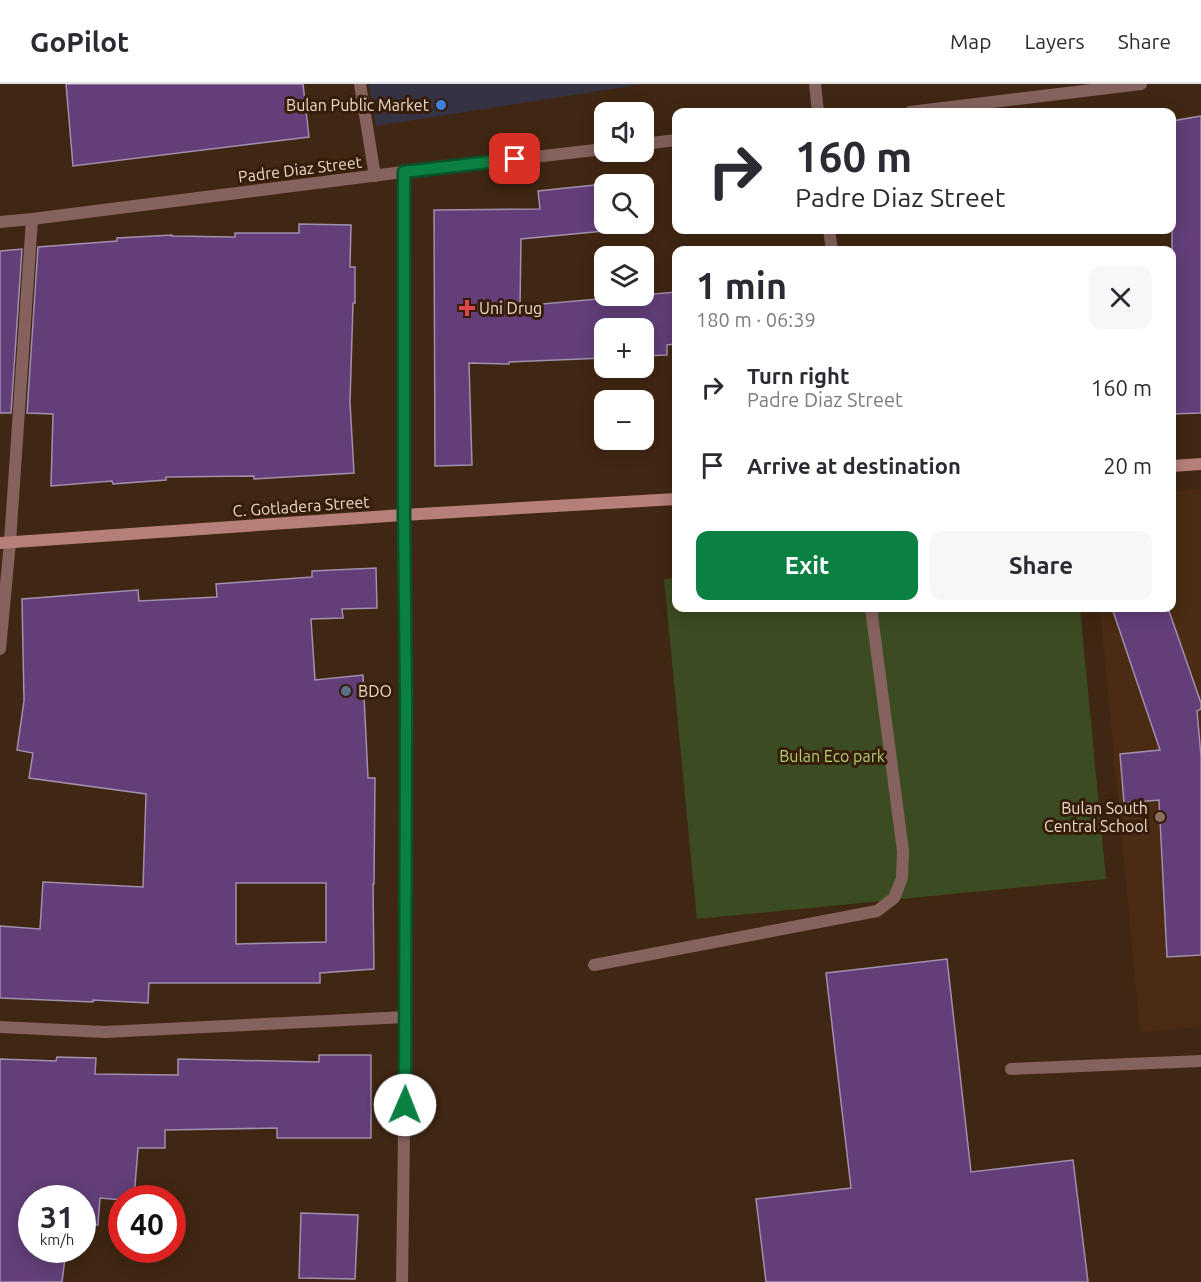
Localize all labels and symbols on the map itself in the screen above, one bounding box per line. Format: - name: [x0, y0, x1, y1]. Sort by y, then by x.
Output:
- place label: Bulan Public Market: [286, 96, 430, 114]
- marker: Bulan Public Market: [434, 98, 448, 112]
- pin: [489, 133, 540, 184]
- street label: Padre Diaz Street: [237, 152, 364, 186]
- place label: Uni Drug: [479, 299, 542, 317]
- marker: Uni Drug: [460, 301, 474, 315]
- street label: C. Gotladera Street: [232, 492, 371, 520]
- place label: BDO: [358, 682, 392, 700]
- marker: BDO: [339, 684, 353, 698]
- park label: Bulan Eco park: [779, 747, 885, 765]
- place label: Bulan South Central School: [1044, 799, 1148, 835]
- marker: Bulan South Central School: [1153, 810, 1167, 824]
- position arrow: [373, 1073, 437, 1137]
- speed limit sign: 40: [108, 1185, 186, 1263]

